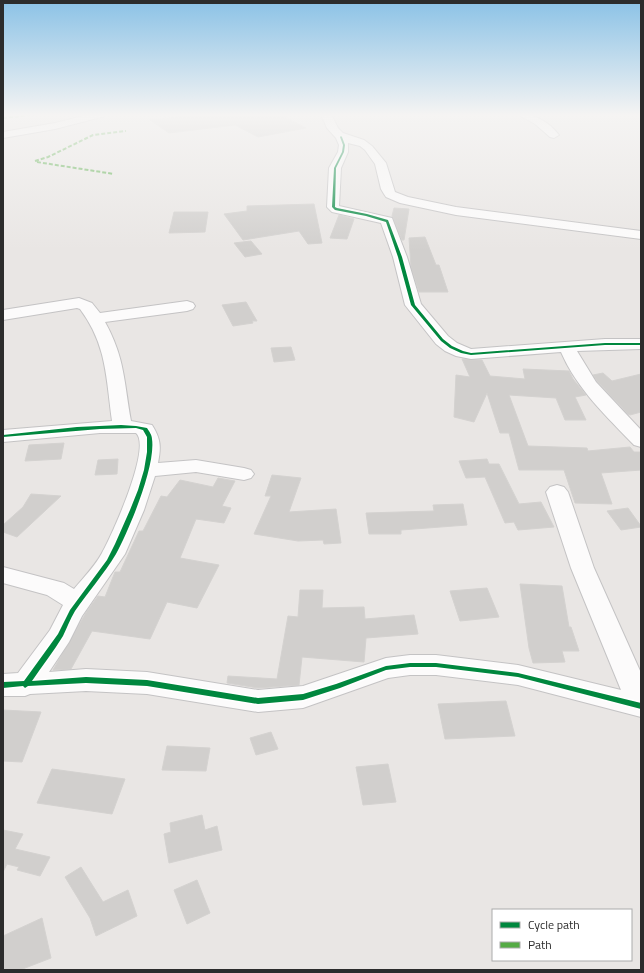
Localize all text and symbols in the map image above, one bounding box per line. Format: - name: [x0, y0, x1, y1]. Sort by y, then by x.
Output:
- legend: [492, 909, 632, 961]
- text: Cycle path: [528, 915, 580, 934]
- text: Path: [528, 935, 552, 954]

